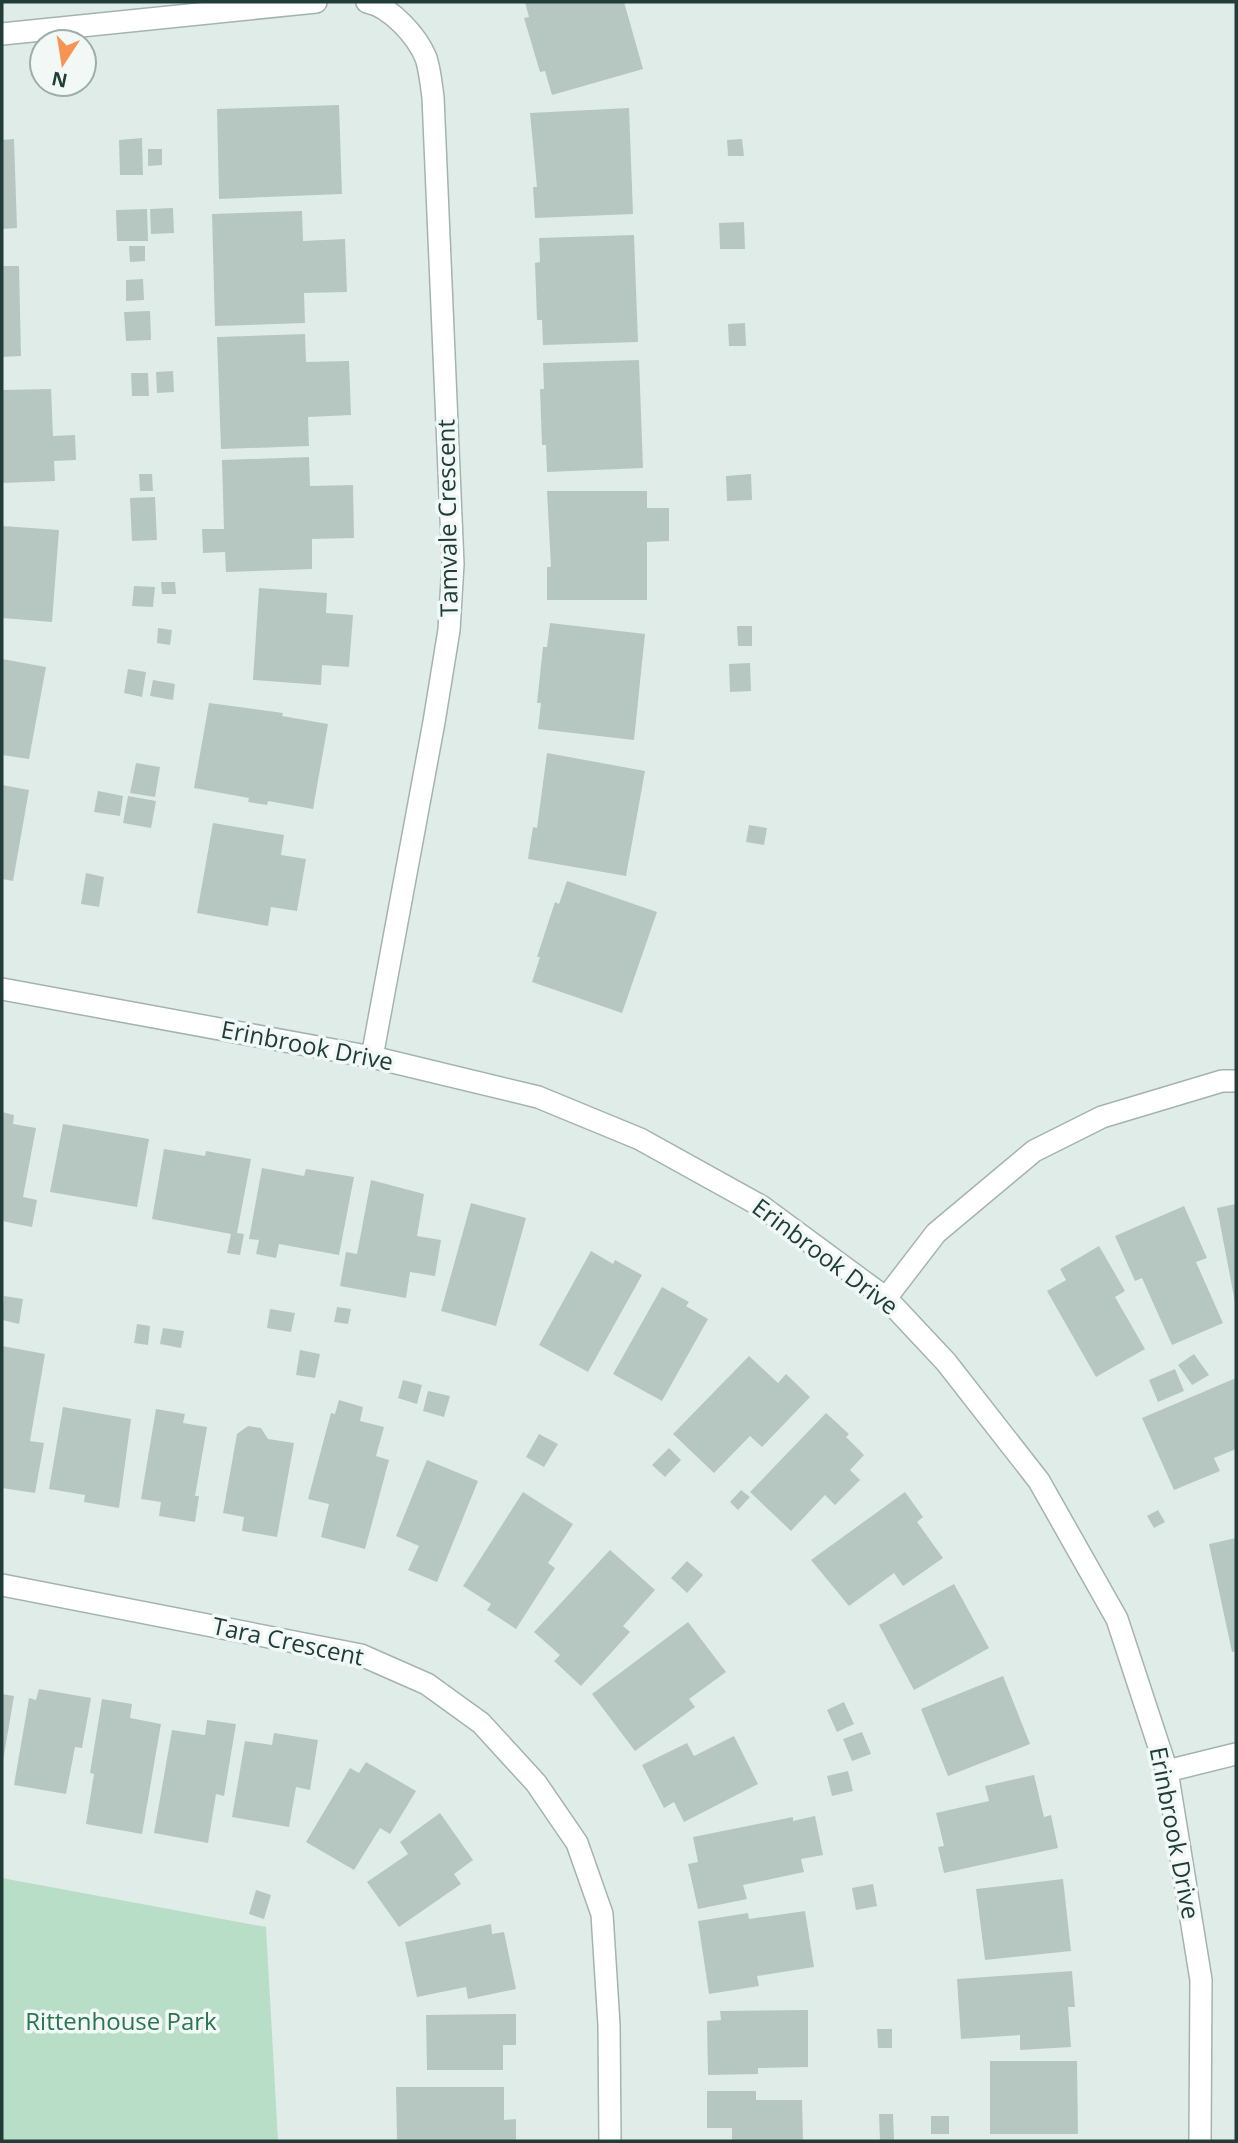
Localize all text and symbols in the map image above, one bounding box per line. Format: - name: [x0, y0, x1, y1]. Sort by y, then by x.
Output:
- north arrow: [28, 28, 98, 98]
- text: N: [49, 65, 70, 94]
- street label: Tamvale Crescent: [428, 419, 465, 617]
- street label: Erinbrook Drive: [218, 1012, 396, 1077]
- street label: Erinbrook Drive: [746, 1190, 906, 1322]
- street label: Tara Crescent: [210, 1608, 367, 1673]
- street label: Erinbrook Drive: [1143, 1744, 1208, 1922]
- park label: Rittenhouse Park: [25, 2004, 217, 2037]

